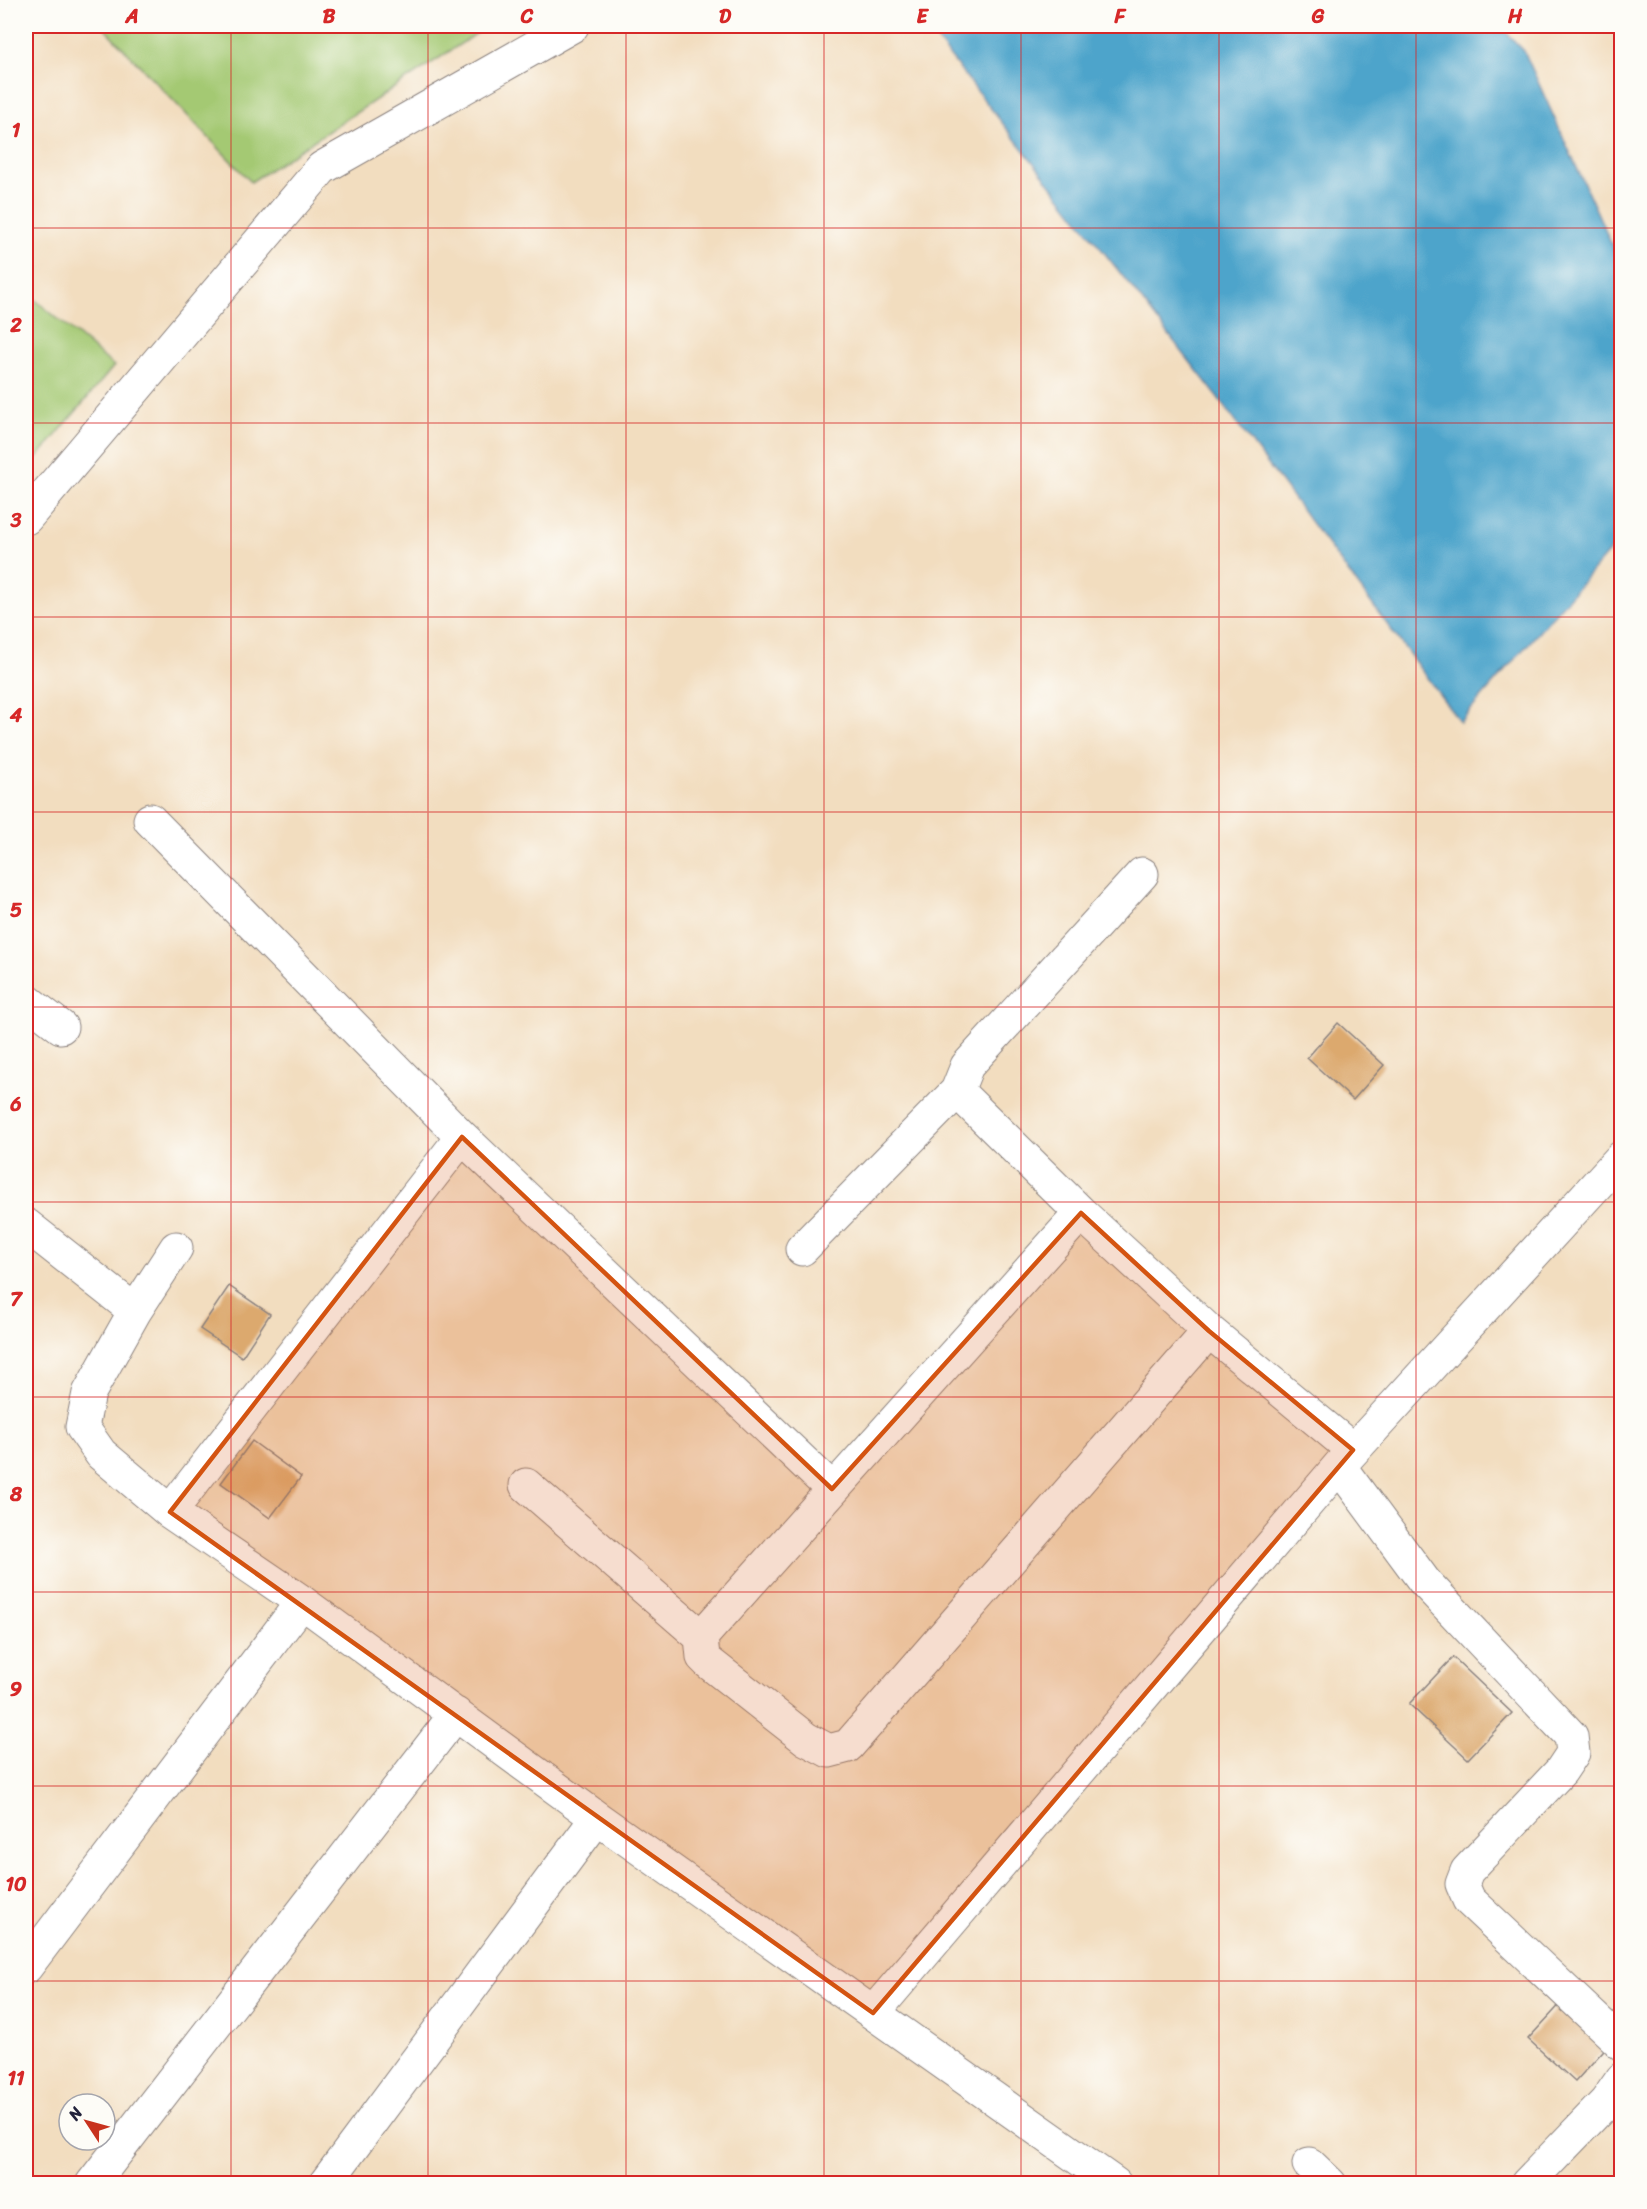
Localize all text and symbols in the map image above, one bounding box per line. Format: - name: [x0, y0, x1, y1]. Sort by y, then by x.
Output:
- text: A: [124, 0, 139, 34]
- text: B: [323, 0, 336, 34]
- text: C: [520, 0, 534, 34]
- text: D: [719, 0, 732, 34]
- text: E: [916, 0, 929, 34]
- text: F: [1114, 0, 1127, 34]
- text: G: [1311, 0, 1325, 34]
- text: H: [1507, 0, 1523, 34]
- text: 1: [12, 113, 21, 148]
- text: 2: [9, 308, 22, 343]
- text: 3: [10, 503, 22, 538]
- text: 4: [9, 698, 23, 733]
- text: 5: [10, 893, 22, 928]
- text: 6: [9, 1087, 22, 1122]
- text: 7: [10, 1282, 23, 1317]
- text: 8: [9, 1477, 23, 1512]
- text: 9: [10, 1672, 22, 1707]
- text: 10: [5, 1867, 27, 1902]
- text: 11: [7, 2061, 25, 2096]
- north arrow: [57, 2092, 117, 2152]
- text: N: [60, 2100, 91, 2127]

